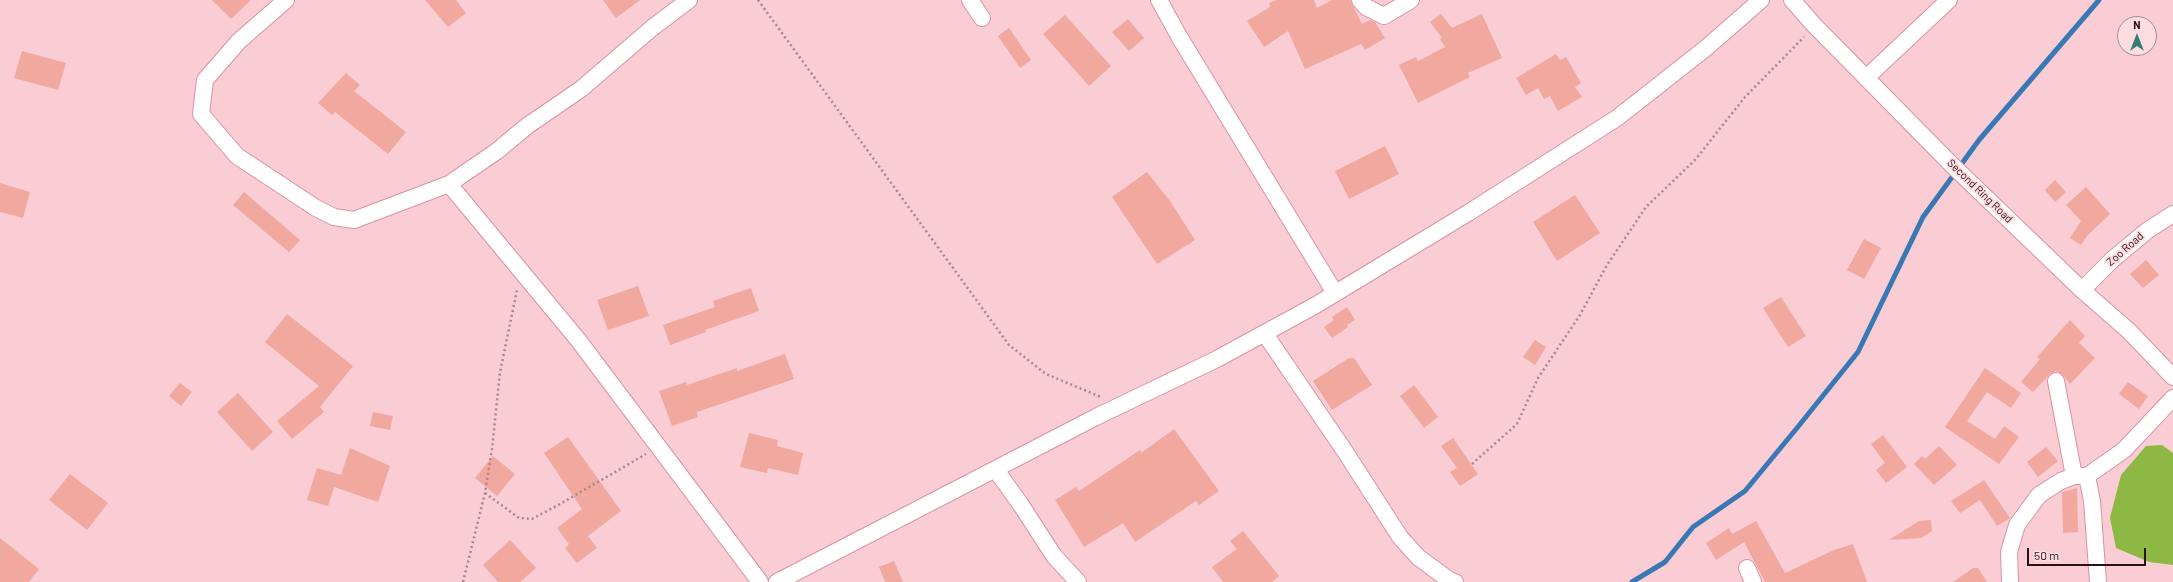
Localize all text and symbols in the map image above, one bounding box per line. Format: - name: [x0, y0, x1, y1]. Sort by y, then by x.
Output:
- north arrow: [2117, 16, 2157, 56]
- text: N: [2133, 18, 2141, 31]
- street label: Second Ring Road: [1945, 156, 2015, 226]
- street label: Zoo Road: [2104, 229, 2146, 269]
- scale bar: [2029, 540, 2148, 566]
- text: 50 m: [2034, 548, 2059, 562]

